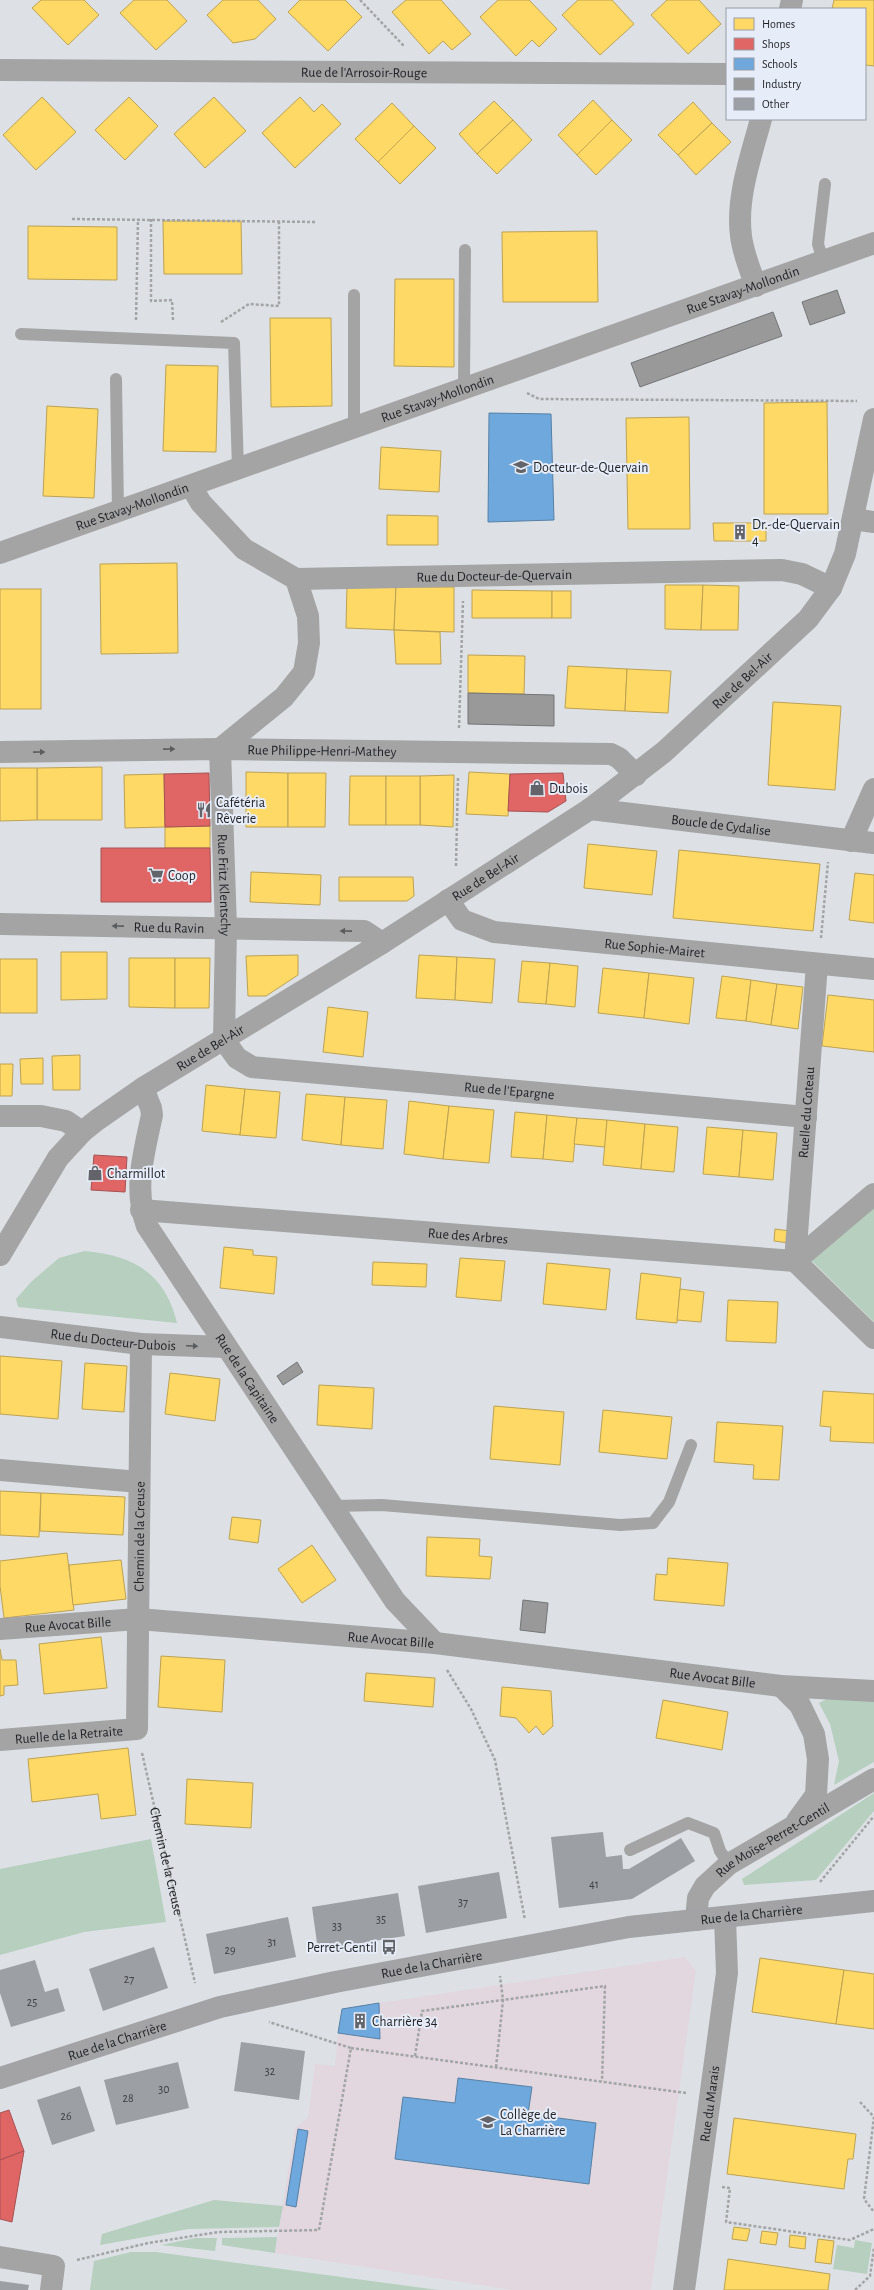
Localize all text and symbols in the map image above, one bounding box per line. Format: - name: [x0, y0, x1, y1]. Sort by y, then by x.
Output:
- legend: [726, 8, 866, 120]
- text: Homes: [762, 18, 795, 30]
- text: Shops: [762, 38, 790, 50]
- text: Schools: [762, 58, 797, 70]
- street label: Rue de l'Arrosoir-Rouge: [301, 66, 427, 80]
- text: Industry: [762, 78, 801, 91]
- text: Other: [762, 98, 789, 110]
- street label: Rue Stavay-Mollondin: [685, 264, 801, 317]
- street label: Rue Stavay-Mollondin: [379, 372, 496, 425]
- school or university icon: Docteur-de-Quervain: [512, 458, 530, 476]
- place label: Docteur-de-Quervain: [533, 461, 648, 475]
- street label: Rue Stavay-Mollondin: [74, 481, 191, 534]
- place label: Dr.-de-Quervain 4: [752, 518, 840, 548]
- building icon: Dr.-de-Quervain 4: [731, 523, 749, 541]
- street label: Rue du Docteur-de-Quervain: [416, 568, 572, 585]
- street label: Rue de Bel-Air: [710, 649, 776, 712]
- street label: Rue Philippe-Henri-Mathey: [247, 743, 397, 759]
- one-way arrow: [163, 746, 175, 753]
- one-way arrow: [33, 748, 45, 755]
- shop icon: Dubois: [528, 779, 546, 797]
- place label: Dubois: [549, 782, 588, 796]
- place label: Cafétéria Rêverie: [216, 796, 266, 826]
- restaurant icon: Cafétéria Rêverie: [195, 801, 213, 819]
- street label: Boucle de Cydalise: [670, 813, 772, 839]
- street label: Rue Fritz Klentschy: [215, 834, 232, 936]
- street label: Rue de Bel-Air: [450, 850, 522, 904]
- supermarket icon: Coop: [147, 866, 165, 884]
- place label: Coop: [168, 869, 196, 883]
- street label: Rue du Ravin: [134, 921, 204, 936]
- one-way arrow: [111, 923, 124, 929]
- one-way arrow: [339, 928, 352, 934]
- street label: Rue Sophie-Mairet: [604, 937, 706, 961]
- street label: Rue de Bel-Air: [174, 1022, 247, 1074]
- street label: Ruelle du Coteau: [797, 1066, 817, 1159]
- street label: Rue de l'Epargne: [463, 1080, 555, 1102]
- shop icon: Charmillot: [86, 1164, 104, 1182]
- place label: Charmillot: [107, 1167, 166, 1181]
- street label: Rue des Arbres: [427, 1226, 509, 1247]
- street label: Rue du Docteur-Dubois: [50, 1327, 176, 1353]
- street label: Rue de la Capitaine: [212, 1332, 281, 1426]
- one-way arrow: [186, 1342, 198, 1349]
- street label: Chemin de la Creuse: [132, 1481, 148, 1592]
- street label: Rue Avocat Bille: [24, 1615, 112, 1635]
- street label: Rue Avocat Bille: [347, 1630, 435, 1651]
- street label: Rue Avocat Bille: [669, 1666, 756, 1691]
- street label: Ruelle de la Retraite: [14, 1724, 123, 1747]
- street label: Rue Moïse-Perret-Gentil: [713, 1801, 832, 1881]
- street label: Chemin de la Creuse: [147, 1806, 185, 1917]
- house number: 41: [589, 1878, 599, 1890]
- house number: 37: [458, 1896, 468, 1908]
- street label: Rue de la Charrière: [700, 1903, 803, 1927]
- house number: 35: [376, 1913, 386, 1925]
- house number: 33: [332, 1920, 342, 1932]
- house number: 31: [267, 1936, 277, 1948]
- bus stop icon: Perret-Gentil: [380, 1938, 398, 1956]
- place label: Perret-Gentil: [307, 1941, 377, 1955]
- house number: 29: [224, 1944, 236, 1956]
- street label: Rue de la Charrière: [380, 1949, 483, 1981]
- house number: 27: [124, 1973, 134, 1985]
- house number: 25: [27, 1996, 37, 2008]
- building icon: Charrière 34: [351, 2012, 369, 2030]
- place label: Charrière 34: [372, 2015, 438, 2029]
- street label: Rue de la Charrière: [66, 2019, 168, 2064]
- house number: 32: [265, 2065, 276, 2077]
- street label: Rue du Marais: [698, 2065, 722, 2143]
- house number: 30: [158, 2083, 170, 2095]
- house number: 28: [122, 2092, 134, 2104]
- place label: Collège de La Charrière: [500, 2108, 565, 2138]
- house number: 26: [60, 2110, 72, 2122]
- school or university icon: Collège de La Charrière: [479, 2113, 497, 2131]

